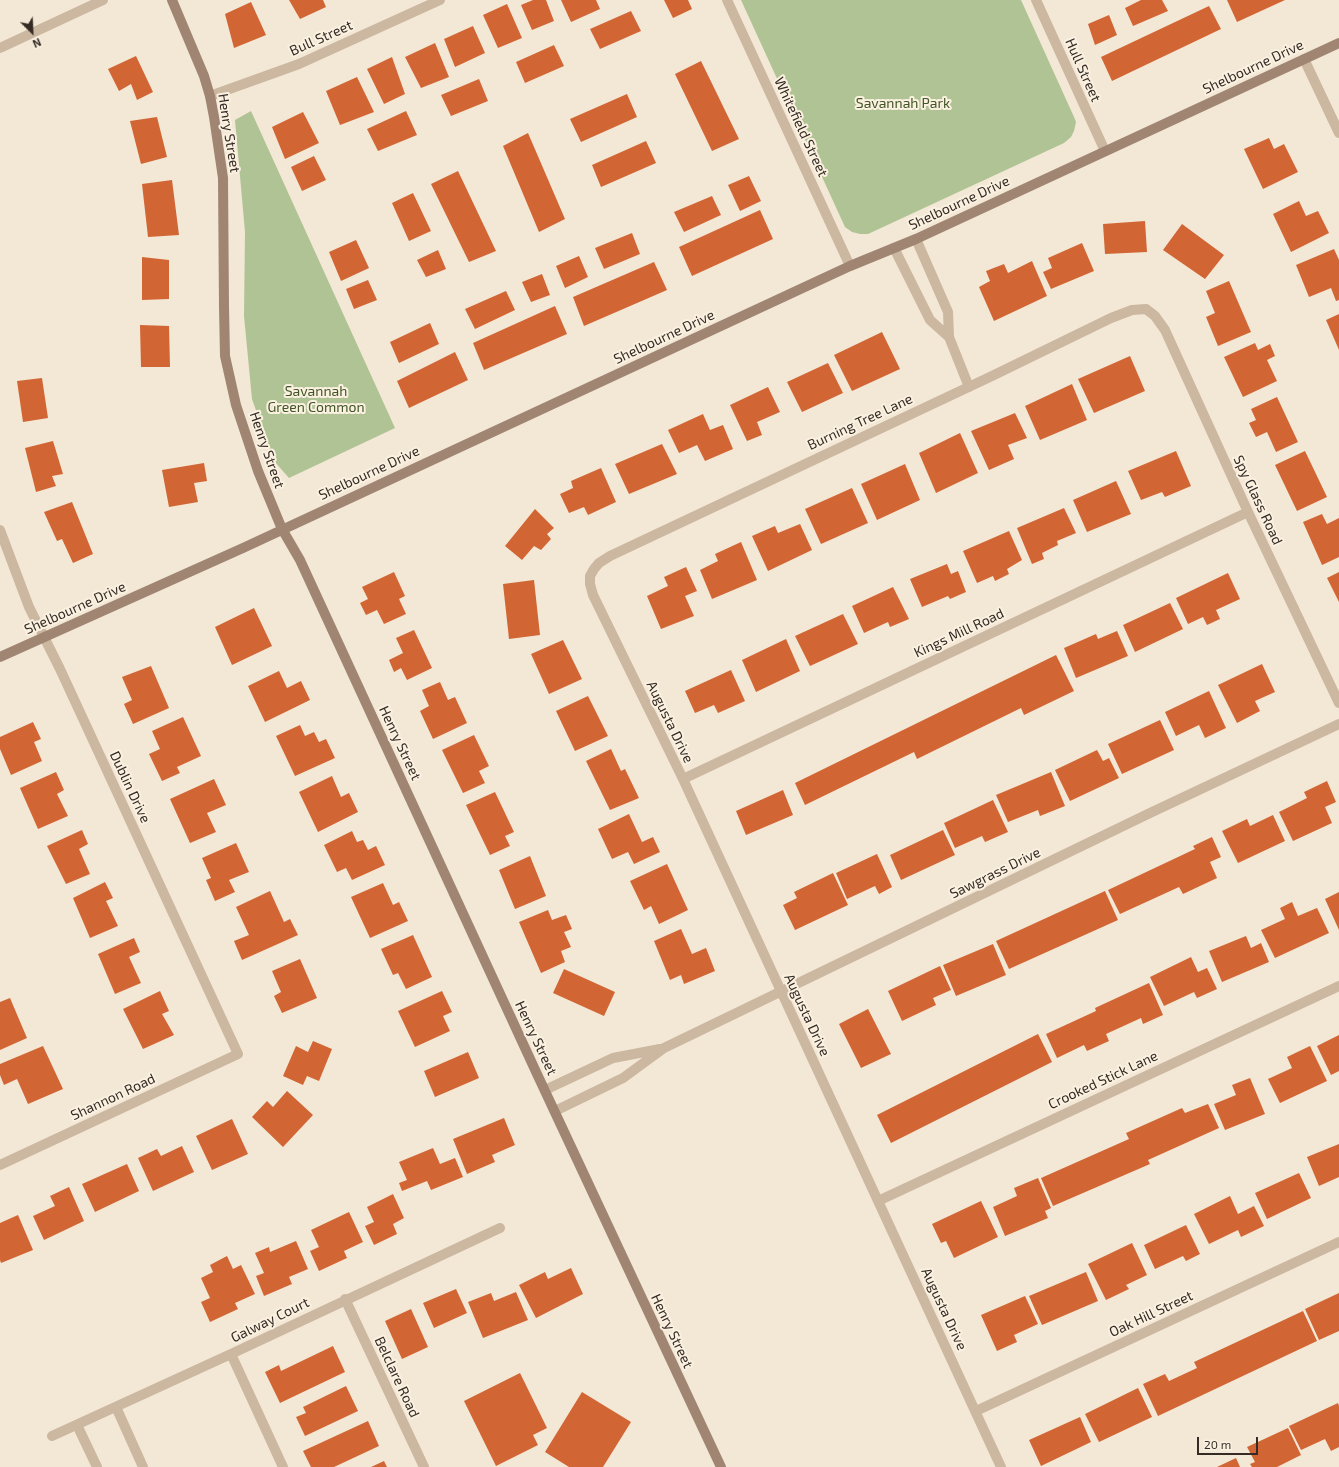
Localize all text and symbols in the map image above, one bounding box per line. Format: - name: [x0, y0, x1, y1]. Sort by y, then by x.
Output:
- north arrow: [12, 12, 52, 52]
- street label: Bull Street: [287, 17, 355, 59]
- text: N: [31, 36, 43, 51]
- street label: Hull Street: [1062, 36, 1104, 104]
- street label: Shelbourne Drive: [1200, 36, 1306, 98]
- street label: Whitefield Street: [771, 75, 831, 179]
- street label: Henry Street: [214, 92, 244, 174]
- park label: Savannah Park: [856, 95, 950, 111]
- street label: Shelbourne Drive: [906, 172, 1012, 234]
- street label: Shelbourne Drive: [611, 306, 717, 368]
- park label: Savannah Green Common: [267, 383, 365, 416]
- street label: Burning Tree Lane: [805, 390, 915, 454]
- street label: Henry Street: [246, 409, 288, 491]
- street label: Shelbourne Drive: [316, 442, 422, 504]
- street label: Spy Glass Road: [1230, 453, 1286, 547]
- street label: Shelbourne Drive: [22, 578, 128, 638]
- street label: Kings Mill Road: [911, 605, 1007, 661]
- street label: Augusta Drive: [643, 678, 697, 766]
- street label: Henry Street: [375, 703, 425, 783]
- street label: Dublin Drive: [106, 748, 154, 826]
- street label: Sawgrass Drive: [947, 844, 1043, 902]
- street label: Augusta Drive: [781, 971, 833, 1059]
- street label: Henry Street: [511, 998, 561, 1078]
- street label: Crooked Stick Lane: [1045, 1047, 1161, 1113]
- street label: Shannon Road: [68, 1070, 158, 1124]
- street label: Augusta Drive: [918, 1265, 970, 1353]
- street label: Oak Hill Street: [1106, 1287, 1196, 1341]
- street label: Henry Street: [647, 1291, 697, 1371]
- street label: Galway Court: [228, 1294, 312, 1346]
- street label: Belclare Road: [371, 1334, 423, 1420]
- scale bar: [1199, 1429, 1260, 1455]
- text: 20 m: [1204, 1437, 1231, 1451]

